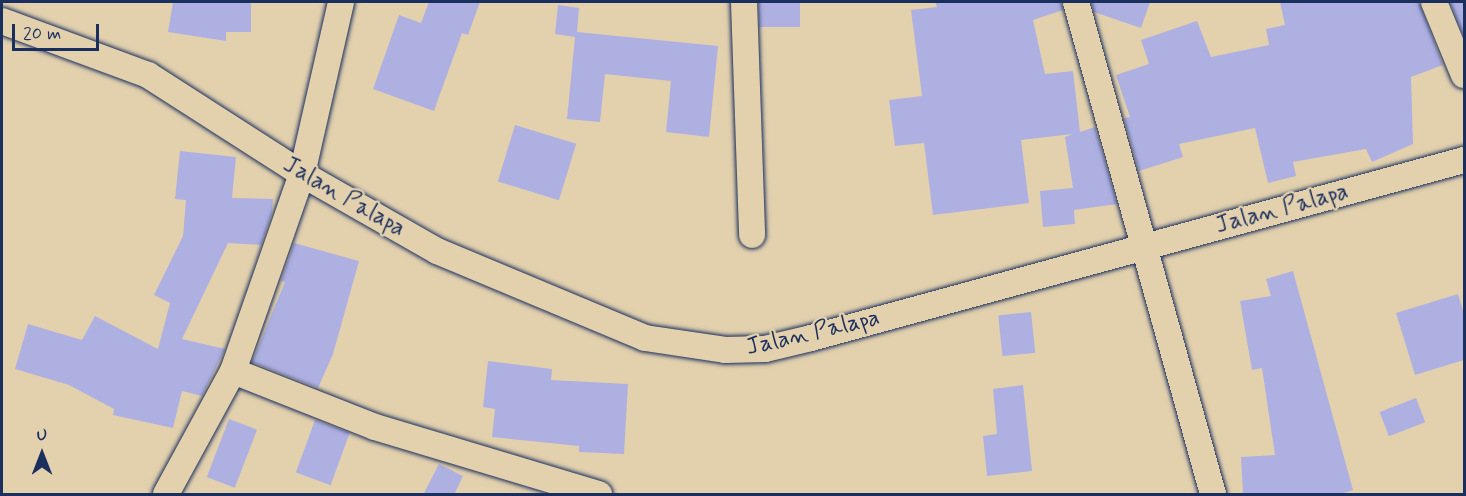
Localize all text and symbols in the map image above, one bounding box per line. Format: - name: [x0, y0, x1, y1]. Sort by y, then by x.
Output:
- scale bar: [15, 12, 102, 50]
- text: 20 m: [23, 22, 61, 46]
- street label: Jalan Palapa: [278, 151, 410, 243]
- street label: Jalan Palapa: [1213, 178, 1351, 240]
- street label: Jalan Palapa: [744, 304, 882, 362]
- north arrow: [12, 424, 72, 484]
- text: U: [37, 425, 47, 446]

